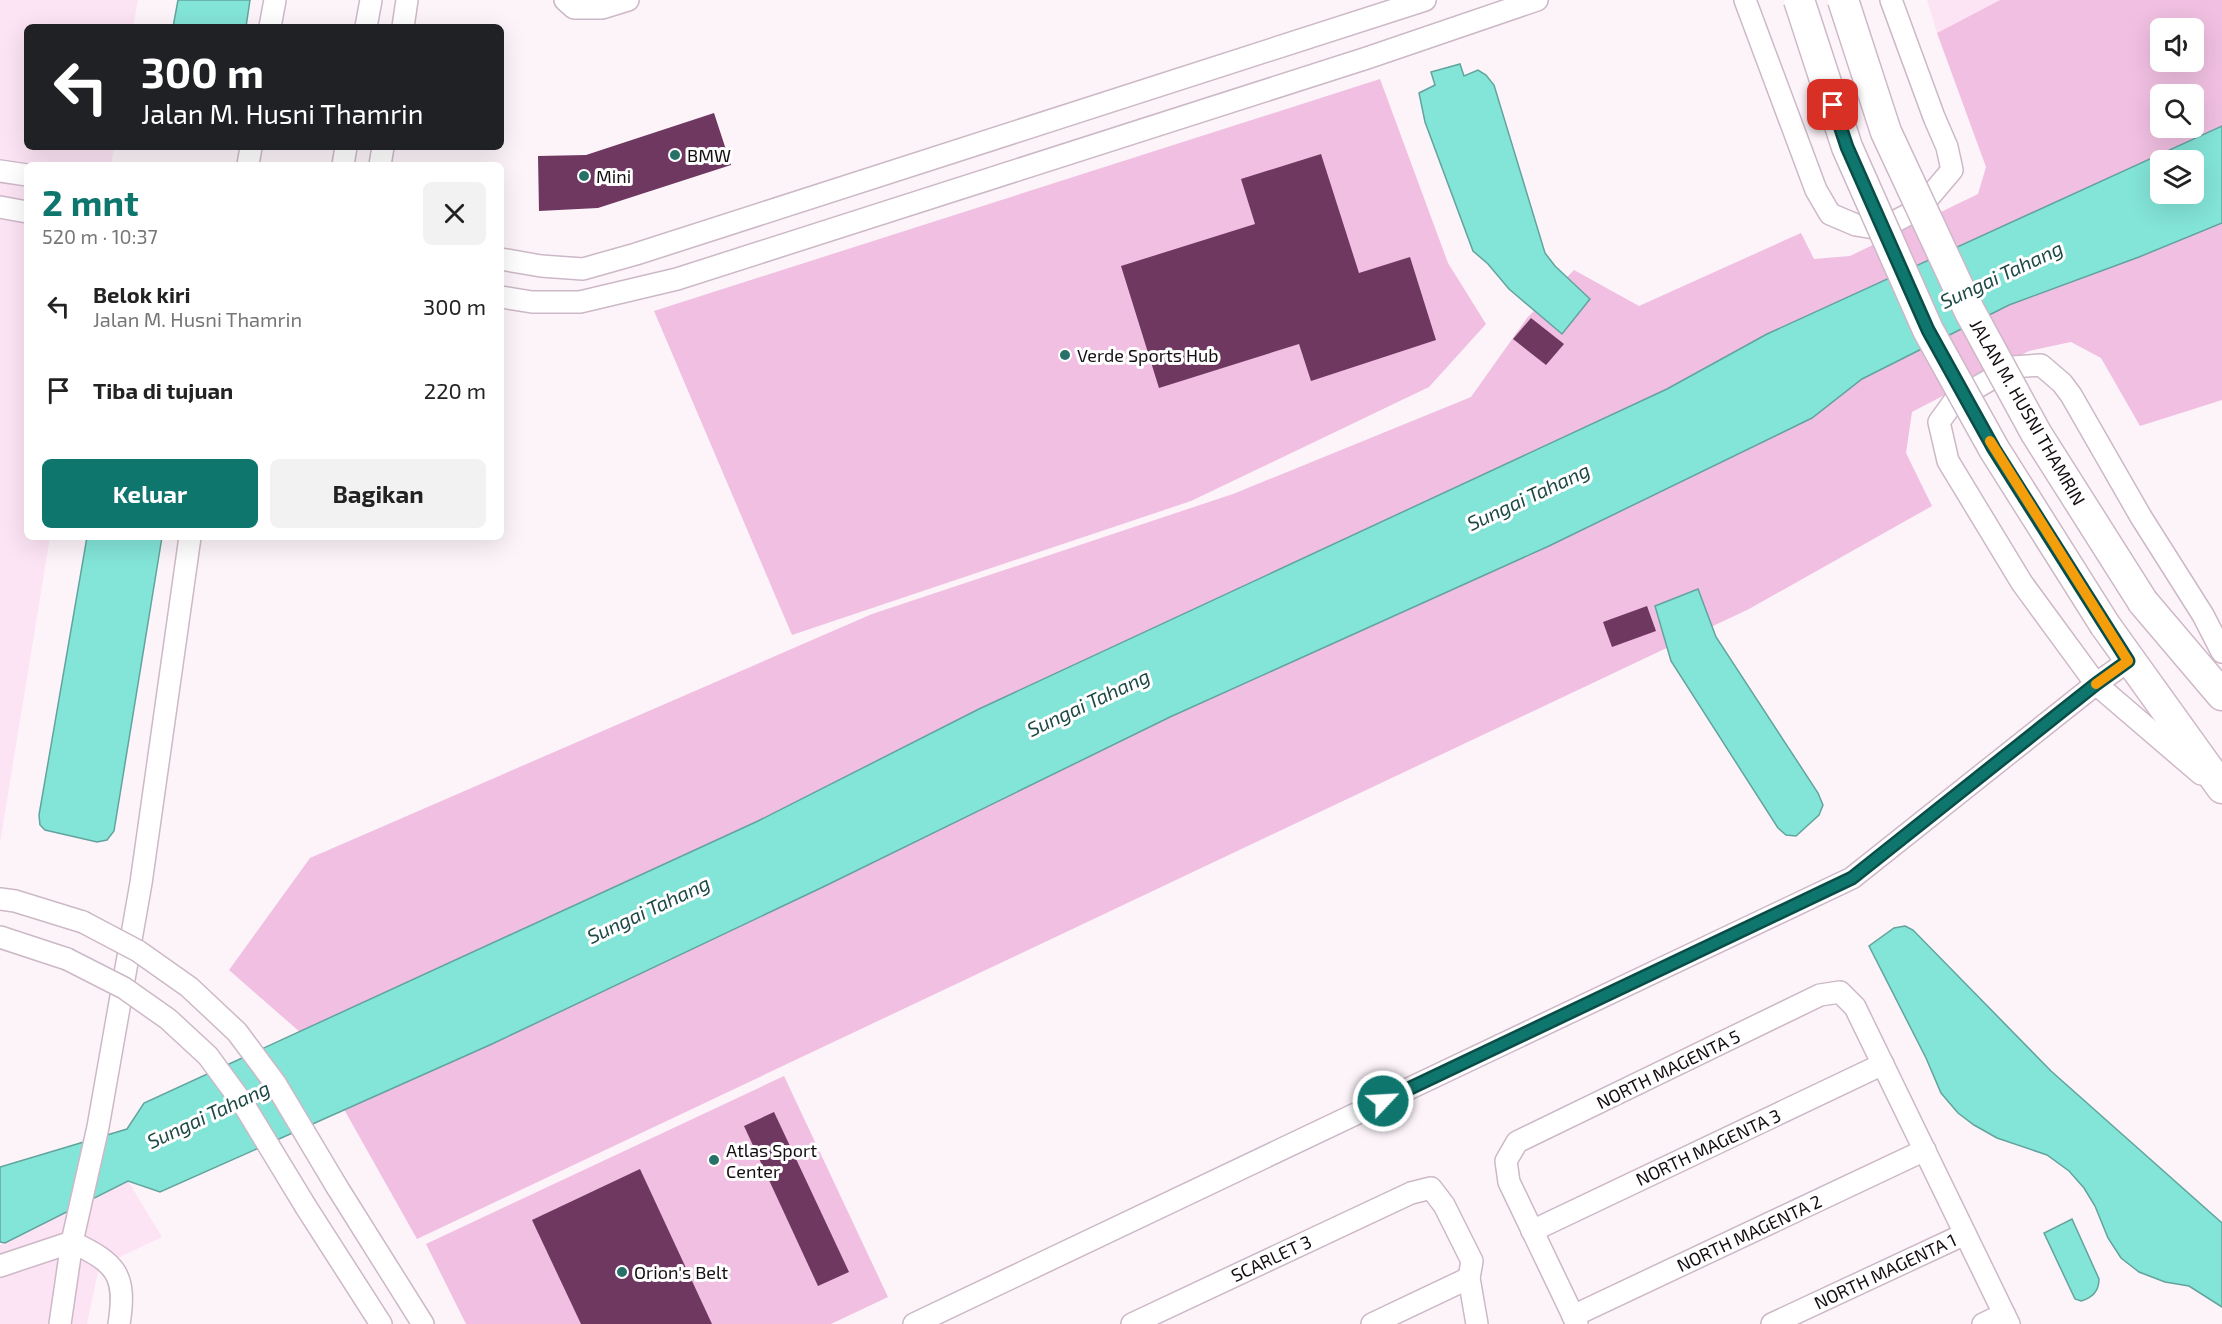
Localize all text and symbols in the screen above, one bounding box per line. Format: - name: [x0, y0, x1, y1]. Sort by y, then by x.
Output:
- map controls: [2150, 18, 2204, 204]
- button: sound: [2150, 18, 2204, 72]
- text: 300 m: [141, 46, 264, 96]
- icon: left: [42, 48, 120, 126]
- pin: [1807, 79, 1858, 130]
- button: search: [2150, 84, 2204, 138]
- icon: arrive: [1816, 88, 1849, 121]
- text: Jalan M. Husni Thamrin: [141, 97, 423, 129]
- place label: BMW: [687, 144, 731, 166]
- marker: BMW: [668, 148, 682, 162]
- button: layers: [2150, 150, 2204, 204]
- place label: Mini: [596, 165, 631, 187]
- marker: Mini: [577, 169, 591, 183]
- text: 2 mnt: [42, 180, 139, 223]
- button: close: [423, 182, 486, 245]
- text: 520 m · 10:37: [42, 224, 158, 248]
- water label: Sungai Tahang: [1936, 235, 2066, 313]
- text: Belok kiri: [93, 281, 190, 307]
- icon: left: [42, 290, 75, 323]
- text: 300 m: [423, 293, 486, 319]
- text: Jalan M. Husni Thamrin: [93, 307, 302, 331]
- street label: JALAN M. HUSNI THAMRIN: [1966, 315, 2090, 509]
- place label: Verde Sports Hub: [1077, 344, 1219, 366]
- marker: Verde Sports Hub: [1058, 348, 1072, 362]
- icon: arrive: [42, 374, 75, 407]
- text: Tiba di tujuan: [93, 377, 233, 403]
- text: 220 m: [424, 377, 486, 403]
- water label: Sungai Tahang: [1463, 457, 1593, 535]
- button: Keluar: [42, 459, 258, 528]
- button: Bagikan: [270, 459, 486, 528]
- water label: Sungai Tahang: [1023, 663, 1153, 741]
- water label: Sungai Tahang: [583, 870, 713, 948]
- street label: NORTH MAGENTA 5: [1593, 1025, 1743, 1113]
- position arrow: [1351, 1069, 1415, 1133]
- water label: Sungai Tahang: [143, 1075, 273, 1153]
- street label: NORTH MAGENTA 3: [1632, 1104, 1784, 1190]
- place label: Atlas Sport Center: [726, 1139, 817, 1182]
- marker: Atlas Sport Center: [707, 1153, 721, 1167]
- street label: NORTH MAGENTA 2: [1673, 1190, 1825, 1276]
- street label: NORTH MAGENTA 1: [1810, 1228, 1960, 1314]
- street label: SCARLET 3: [1227, 1230, 1315, 1286]
- place label: Orion's Belt: [634, 1261, 728, 1283]
- marker: Orion's Belt: [615, 1265, 629, 1279]

